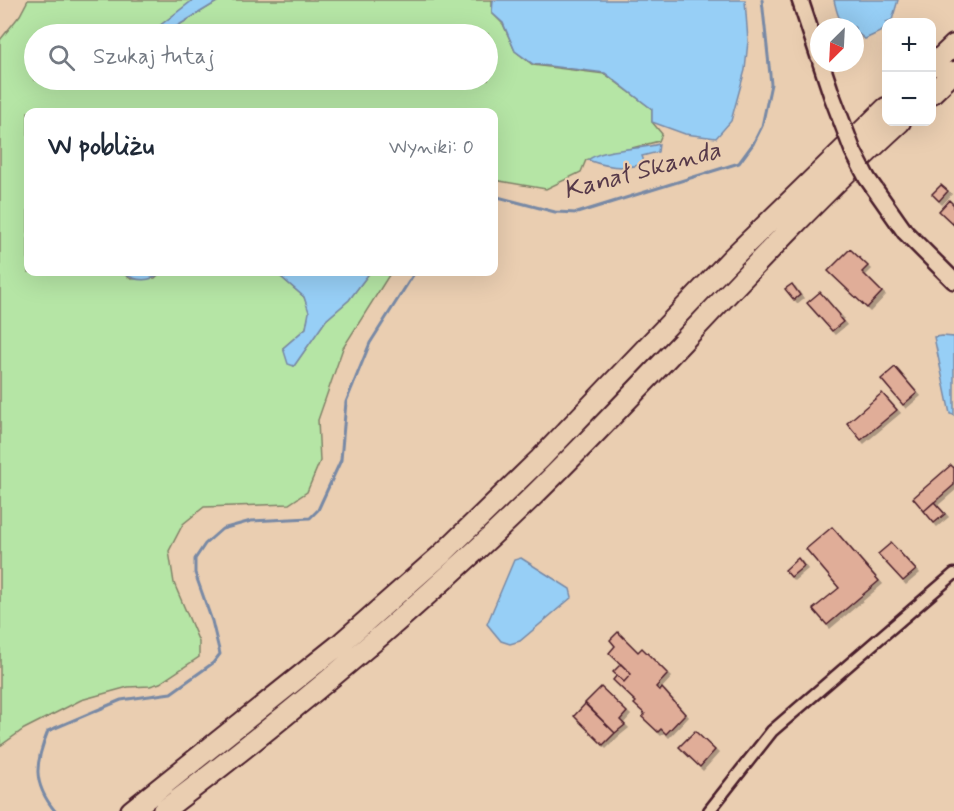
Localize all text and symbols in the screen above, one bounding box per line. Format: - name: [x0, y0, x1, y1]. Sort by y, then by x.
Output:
- north arrow: [810, 18, 864, 72]
- map controls: [882, 18, 936, 126]
- button: +: [882, 18, 936, 72]
- search box: [24, 24, 498, 90]
- icon: search: [45, 41, 78, 74]
- text: Szukaj tutaj: [93, 43, 215, 71]
- button: −: [882, 72, 936, 126]
- text: W pobliżu: [48, 130, 154, 164]
- text: Wyniki: 0: [389, 134, 474, 161]
- water label: Kanał Skanda: [560, 134, 725, 208]

